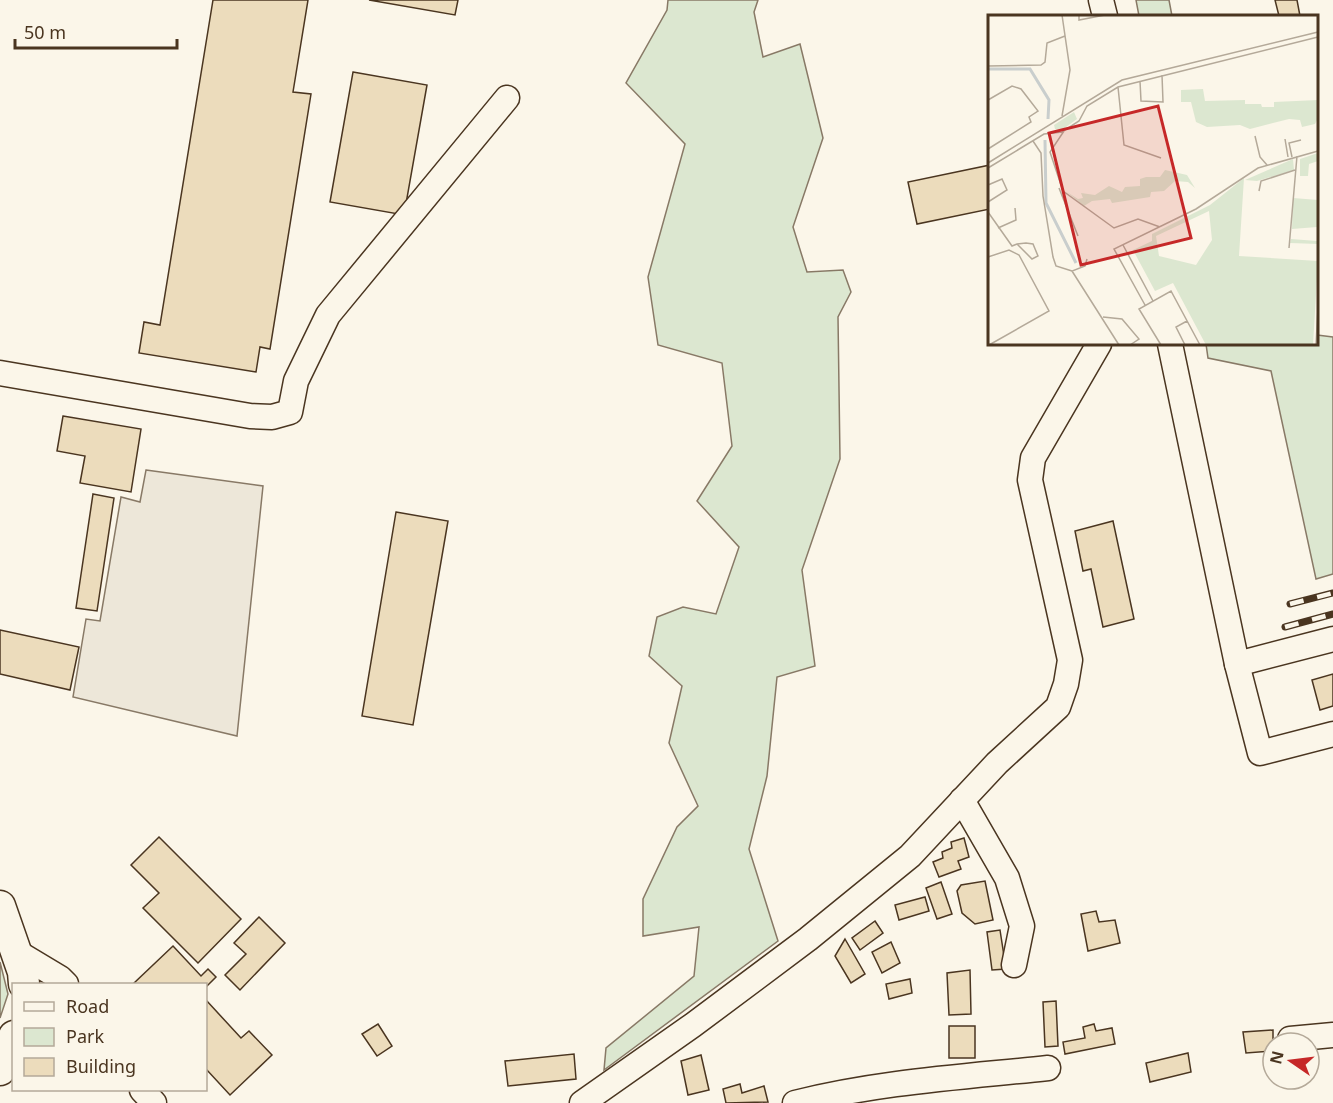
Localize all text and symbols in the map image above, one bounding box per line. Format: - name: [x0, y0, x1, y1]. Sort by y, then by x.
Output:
- scale bar: [15, 12, 177, 50]
- inset map: [988, 15, 1318, 345]
- text: 50 m: [24, 20, 66, 44]
- legend: [12, 983, 207, 1091]
- text: Road: [66, 994, 109, 1018]
- text: Park: [66, 1024, 104, 1048]
- north arrow: [1261, 1031, 1321, 1091]
- text: N: [1264, 1048, 1289, 1066]
- text: Building: [66, 1054, 136, 1078]

